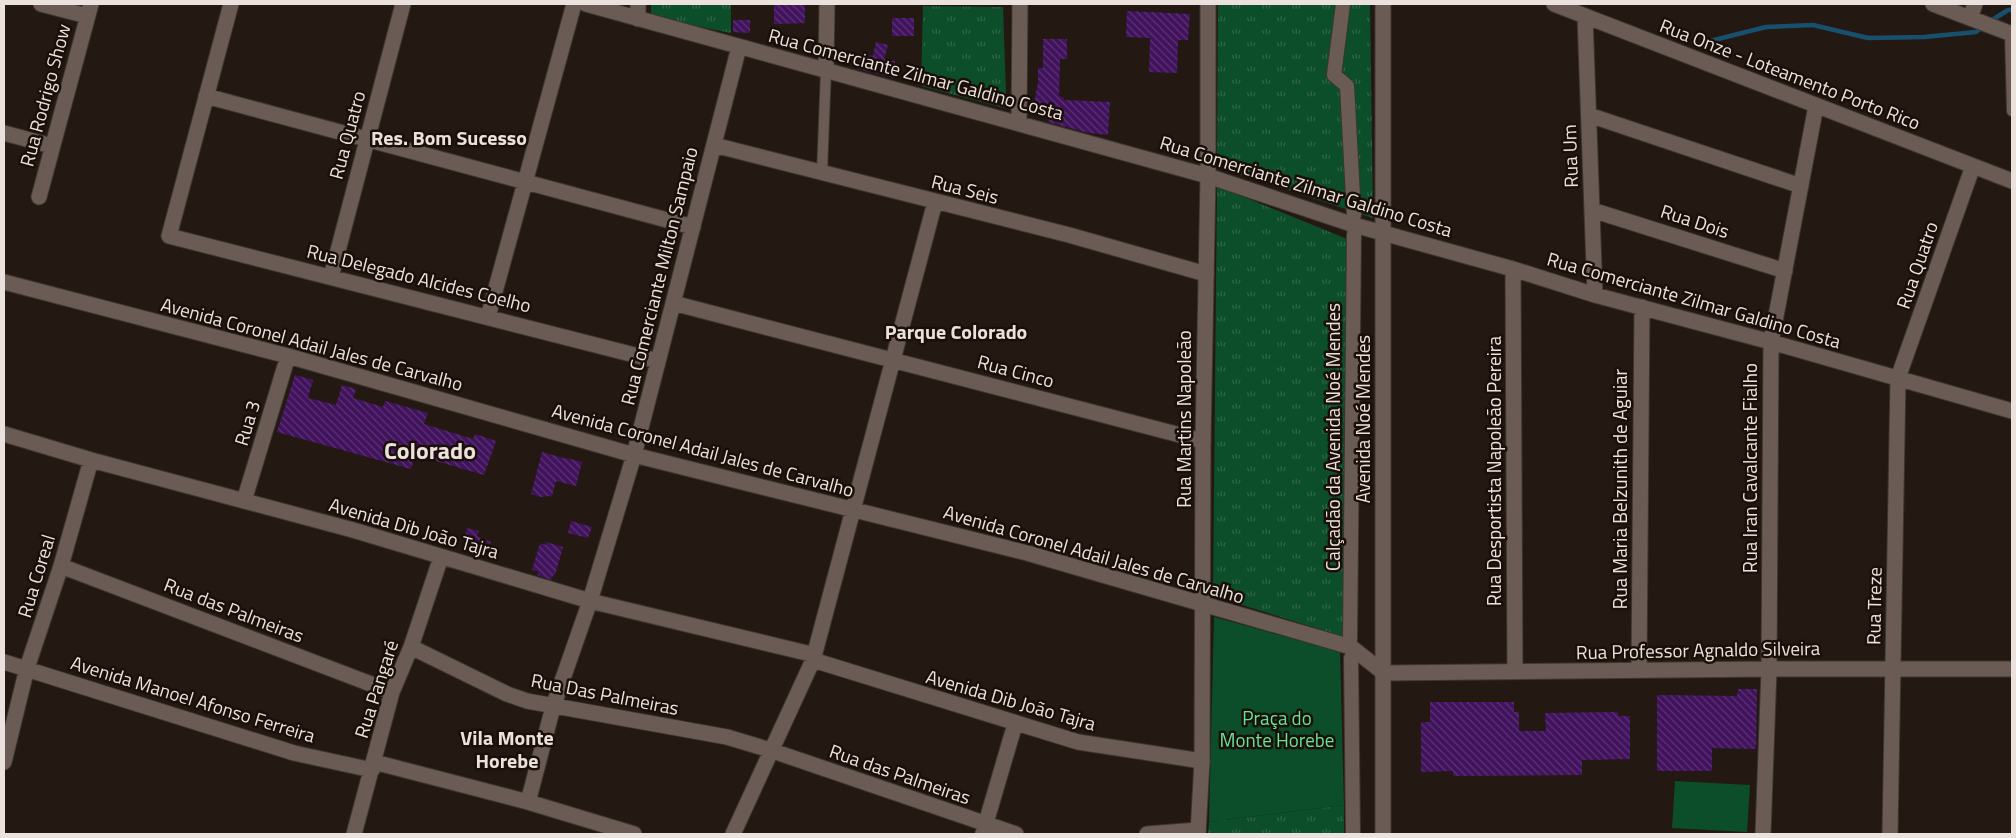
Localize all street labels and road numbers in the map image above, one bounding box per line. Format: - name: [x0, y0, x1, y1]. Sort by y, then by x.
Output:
- street label: Rua Onze - Loteamento Porto Rico: [1656, 10, 1925, 137]
- street label: Rua Rodrigo Show: [12, 20, 78, 169]
- street label: Rua Comerciante Zilmar Galdino Costa: [765, 20, 1067, 127]
- street label: Rua Quatro: [321, 87, 372, 182]
- street label: Rua Um: [1554, 124, 1585, 188]
- street label: Rua Comerciante Zilmar Galdino Costa: [1156, 127, 1456, 244]
- street label: Rua Comerciante Milton Sampaio: [612, 144, 705, 408]
- street label: Rua Seis: [928, 166, 1002, 211]
- street label: Rua Dois: [1657, 196, 1733, 245]
- street label: Rua Quatro: [1888, 217, 1945, 312]
- street label: Rua Delegado Alcides Coelho: [304, 236, 534, 319]
- street label: Rua Comerciante Zilmar Galdino Costa: [1544, 244, 1845, 356]
- street label: Avenida Coronel Adail Jales de Carvalho: [158, 289, 466, 398]
- street label: Calçadão da Avenida Noé Mendes: [1318, 303, 1347, 571]
- street label: Rua Martins Napoleão: [1169, 330, 1198, 508]
- street label: Avenida Noé Mendes: [1348, 335, 1377, 503]
- street label: Rua Desportista Napoleão Pereira: [1479, 336, 1508, 606]
- street label: Rua Cinco: [975, 346, 1058, 395]
- street label: Rua Iran Cavalcante Fialho: [1735, 363, 1764, 573]
- street label: Rua Maria Belzunith de Aguiar: [1605, 368, 1634, 609]
- street label: Avenida Coronel Adail Jales de Carvalho: [549, 395, 857, 504]
- street label: Rua 3: [226, 397, 267, 449]
- street label: Avenida Dib João Tajra: [326, 489, 503, 566]
- street label: Avenida Coronel Adail Jales de Carvalho: [940, 497, 1248, 610]
- street label: Rua Coreal: [9, 531, 62, 621]
- street label: Rua Treze: [1858, 567, 1889, 645]
- street label: Rua das Palmeiras: [160, 570, 308, 650]
- street label: Rua Professor Agnaldo Silveira: [1576, 633, 1821, 666]
- street label: Rua Pangaré: [346, 636, 405, 742]
- street label: Avenida Manoel Afonso Ferreira: [67, 647, 319, 750]
- street label: Avenida Dib João Tajra: [923, 661, 1100, 738]
- street label: Rua Das Palmeiras: [529, 665, 682, 722]
- street label: Rua das Palmeiras: [826, 736, 975, 811]

